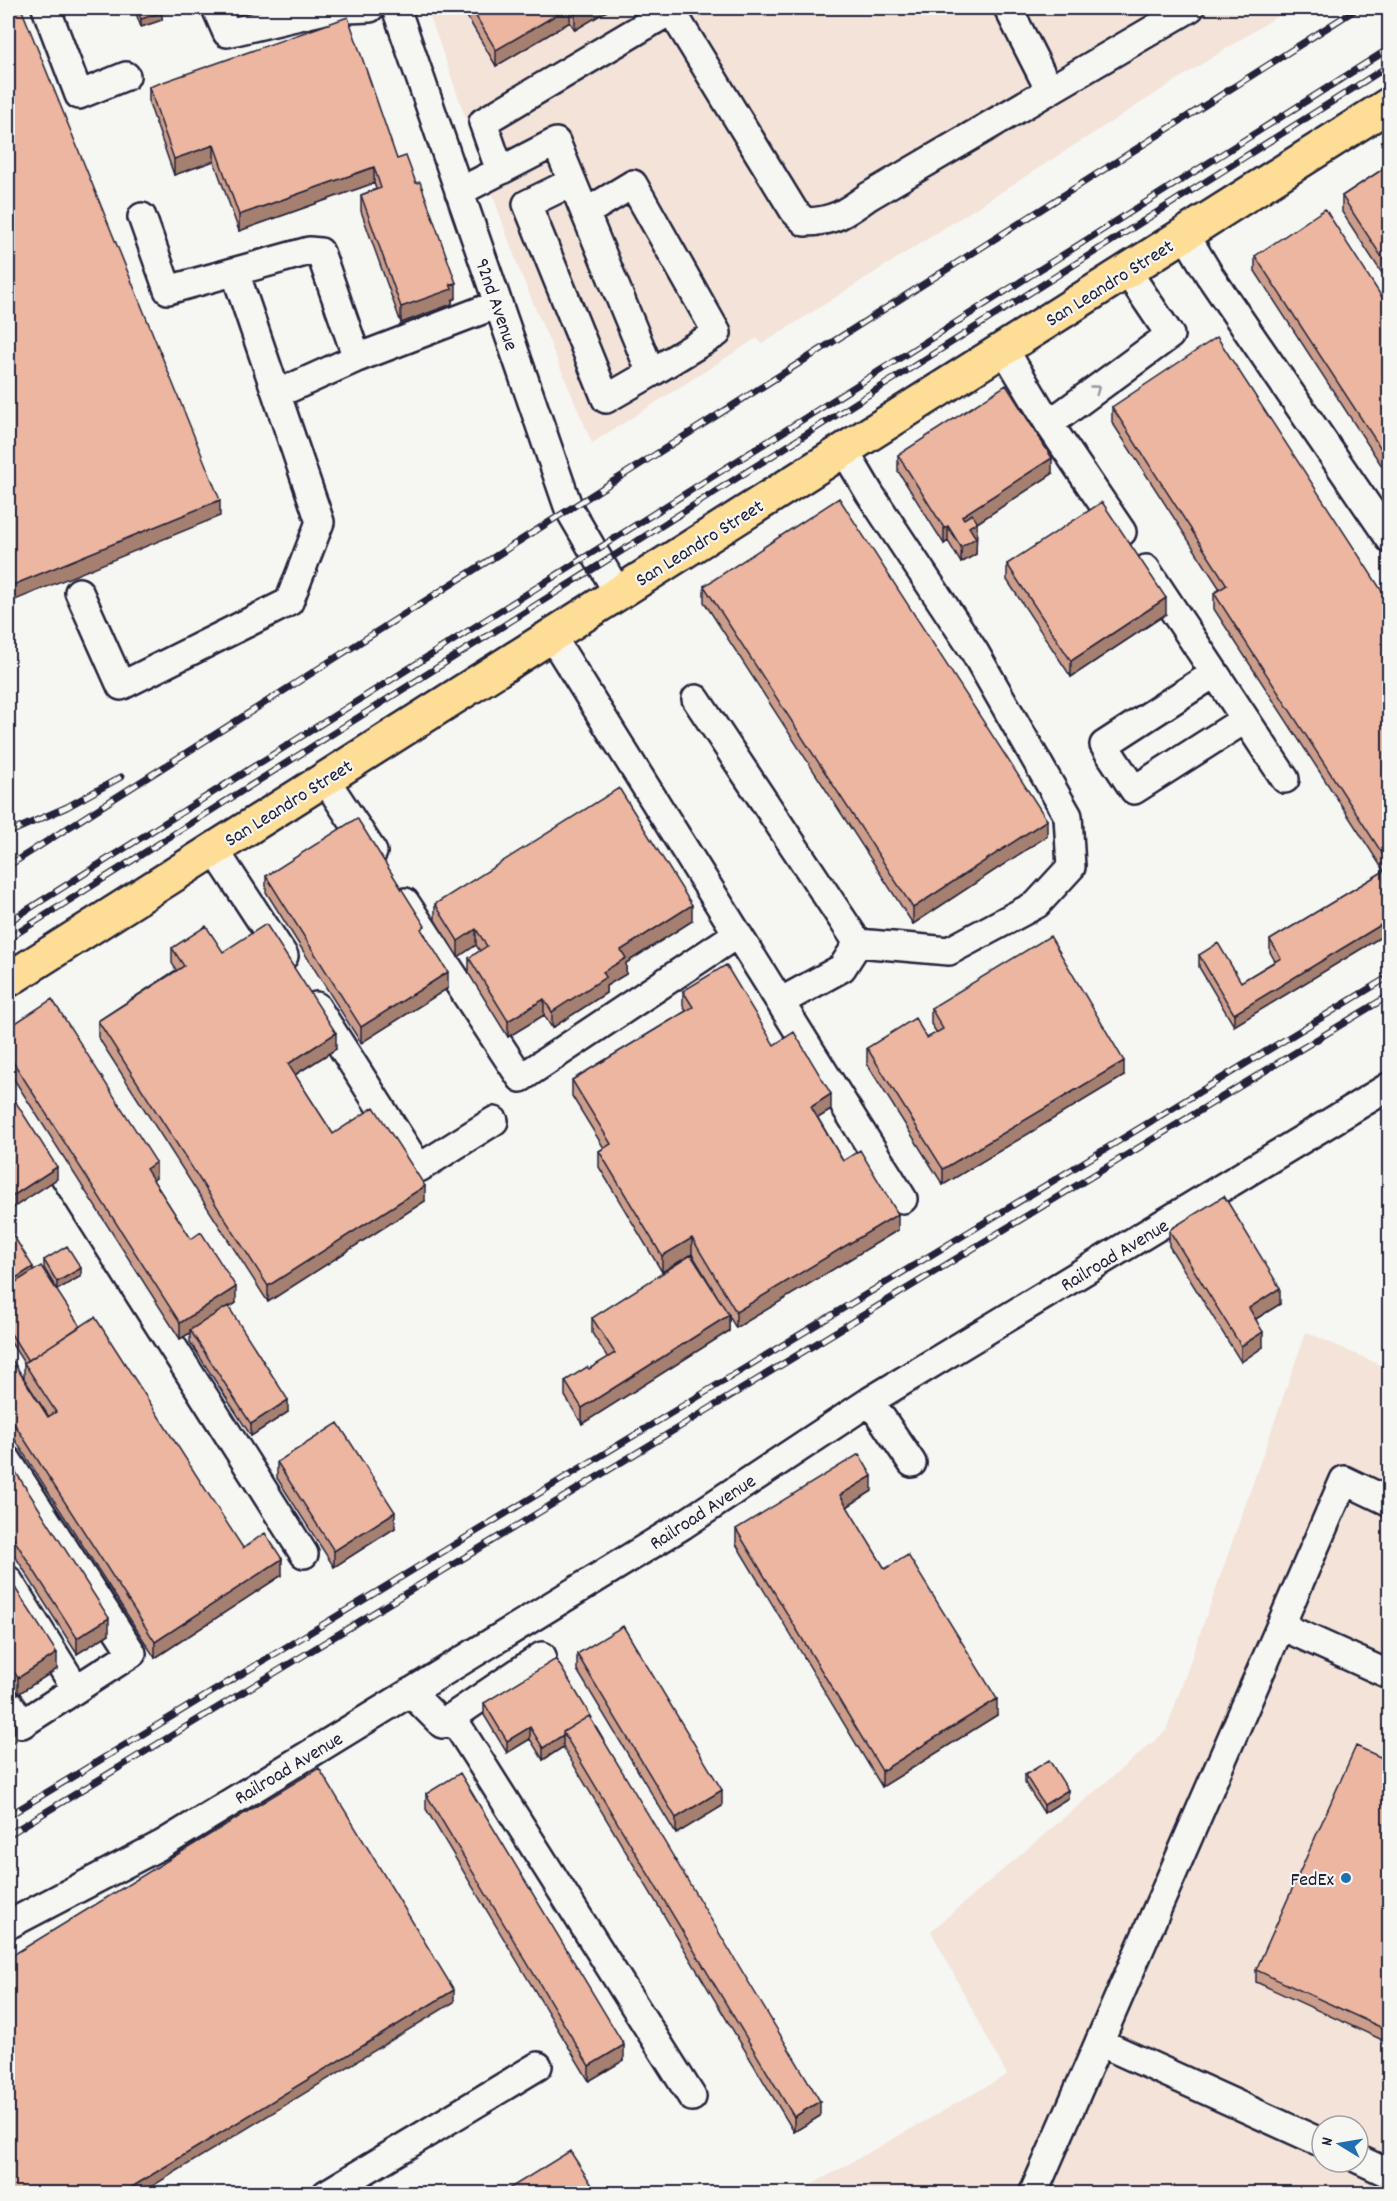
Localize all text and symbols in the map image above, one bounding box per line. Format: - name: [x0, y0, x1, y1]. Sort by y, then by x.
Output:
- street label: San Leandro Street: [1041, 234, 1180, 335]
- street label: 92nd Avenue: [466, 255, 524, 355]
- one-way arrow: [1090, 386, 1101, 397]
- street label: San Leandro Street: [631, 494, 770, 595]
- street label: San Leandro Street: [220, 754, 359, 855]
- street label: Railroad Avenue: [1056, 1213, 1175, 1300]
- street label: Railroad Avenue: [645, 1468, 763, 1558]
- street label: Railroad Avenue: [230, 1726, 349, 1813]
- place label: FedEx: [1290, 1867, 1335, 1895]
- marker: FedEx: [1339, 1871, 1353, 1885]
- north arrow: [1310, 2114, 1370, 2174]
- text: N: [1316, 2135, 1340, 2148]

